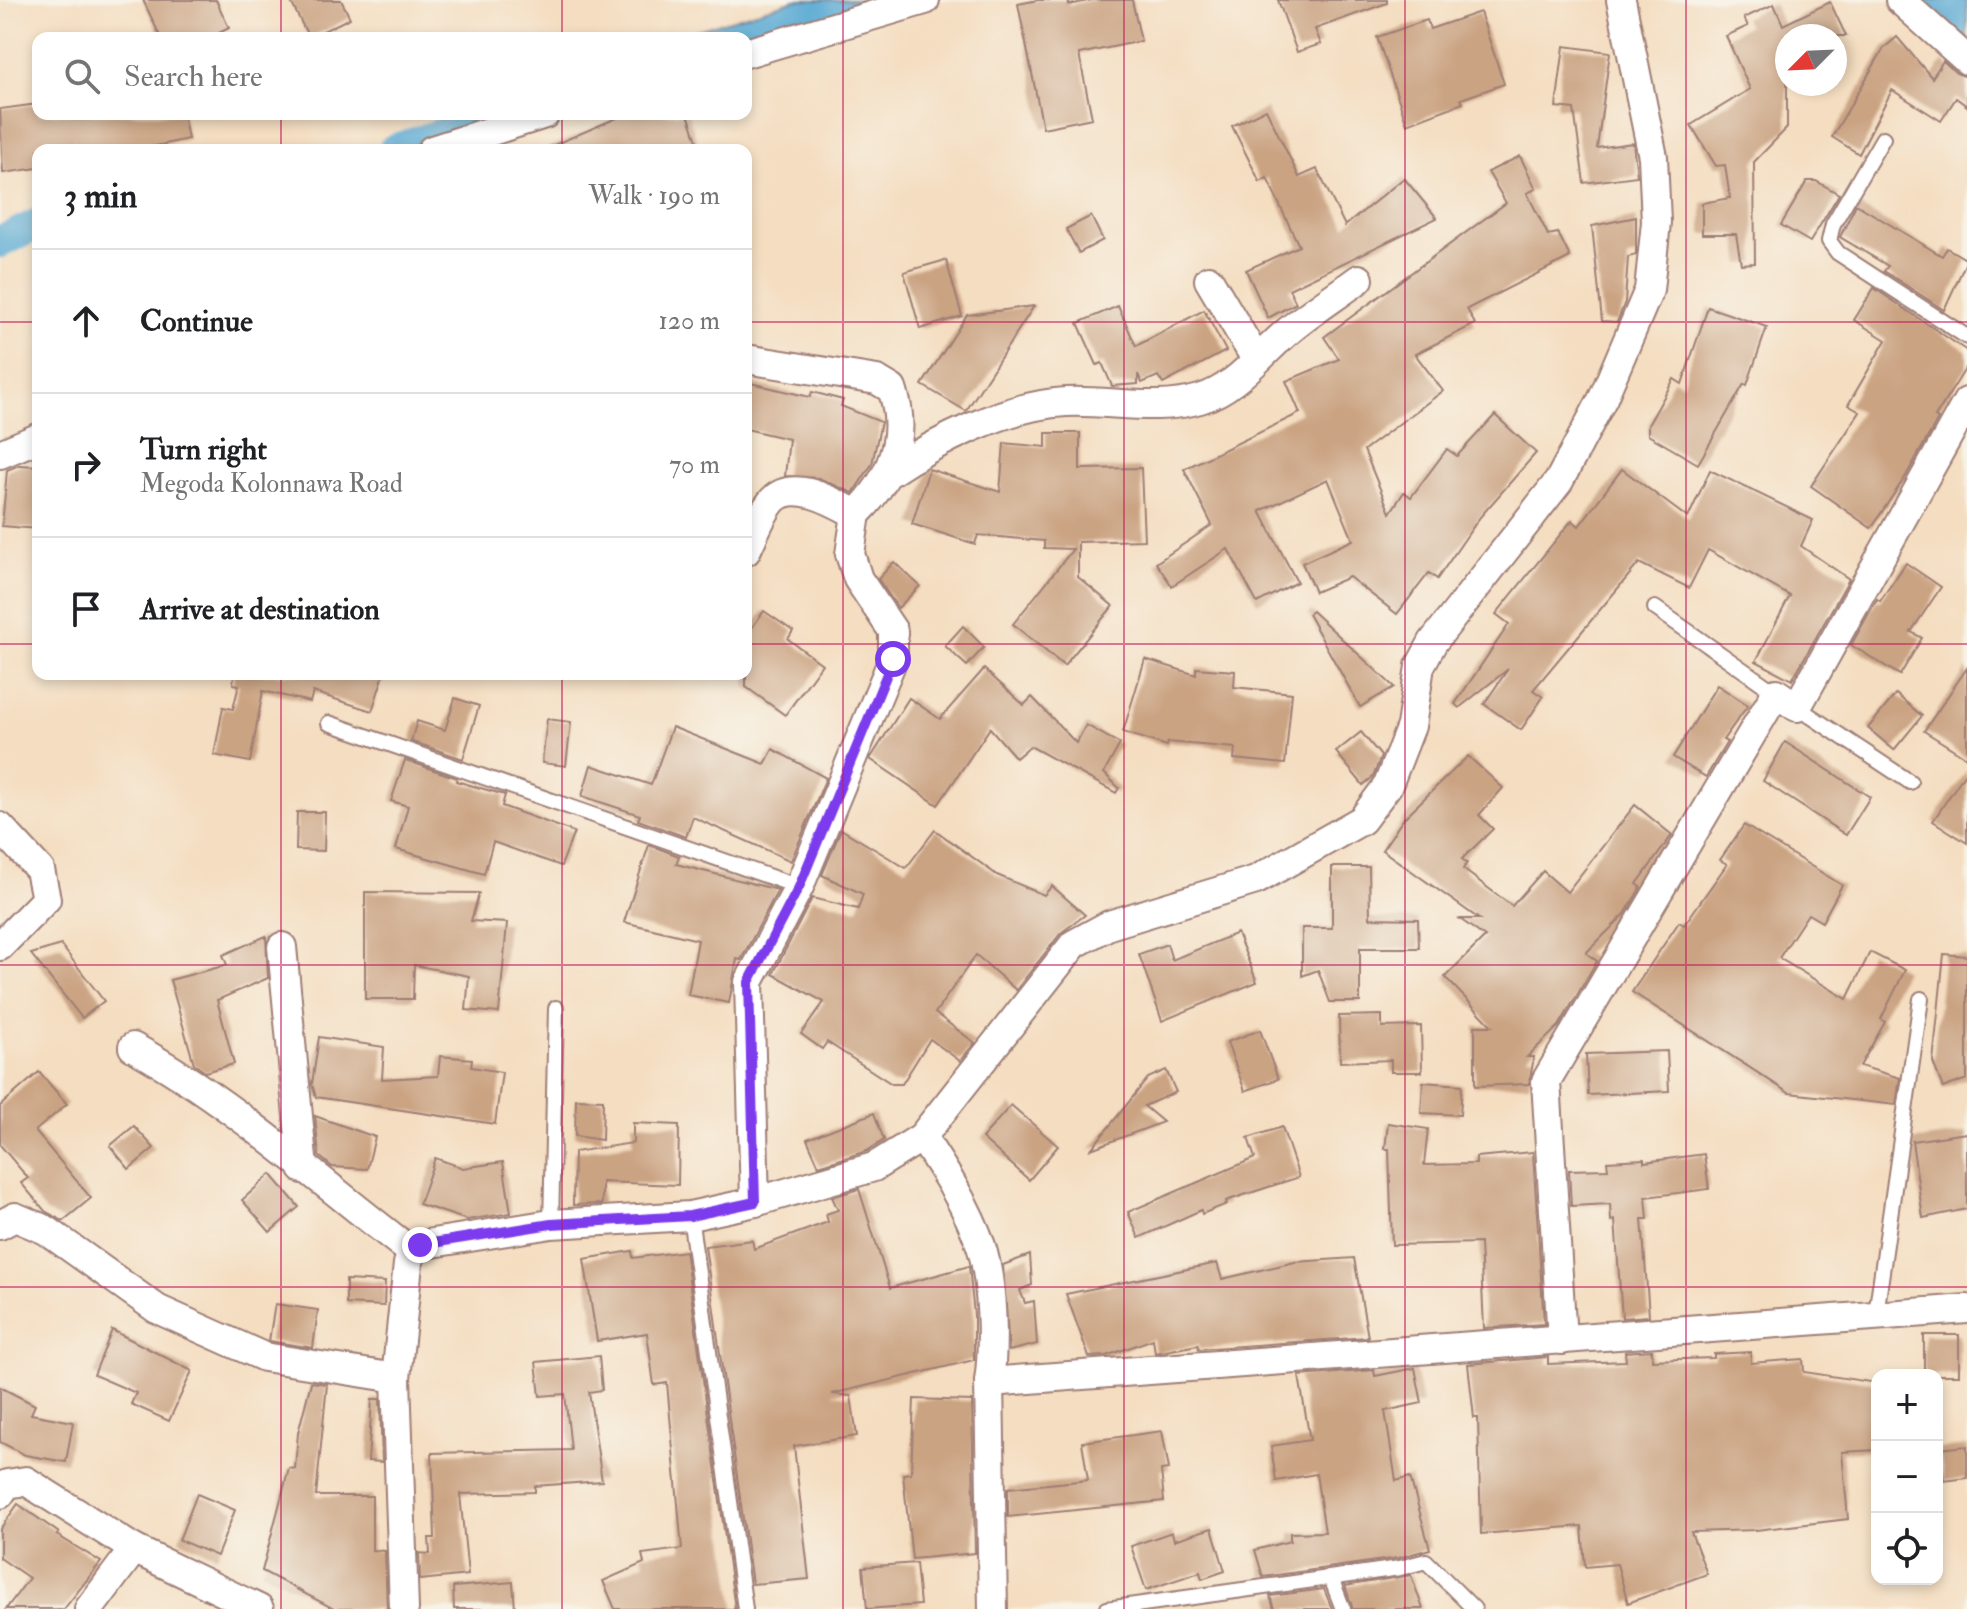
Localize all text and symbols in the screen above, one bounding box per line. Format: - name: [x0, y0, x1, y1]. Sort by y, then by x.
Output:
- north arrow: [1775, 24, 1847, 96]
- search box: [32, 32, 752, 120]
- icon: search: [60, 54, 104, 98]
- text: Search here: [124, 58, 263, 95]
- text: 3 min: [64, 175, 137, 218]
- text: Walk · 190 m: [589, 180, 720, 212]
- icon: ahead: [64, 299, 108, 343]
- text: Continue: [140, 303, 253, 340]
- text: 120 m: [659, 305, 720, 337]
- text: Turn right: [140, 431, 267, 468]
- icon: right: [64, 443, 108, 487]
- text: 70 m: [669, 449, 720, 481]
- text: Megoda Kolonnawa Road: [140, 468, 403, 500]
- icon: arrive: [64, 587, 108, 631]
- text: Arrive at destination: [140, 591, 380, 628]
- route start: [875, 641, 911, 677]
- route end: [402, 1227, 438, 1263]
- map controls: [1871, 1369, 1943, 1585]
- button: +: [1871, 1369, 1943, 1441]
- button: −: [1871, 1441, 1943, 1513]
- button: locate: [1871, 1513, 1943, 1585]

